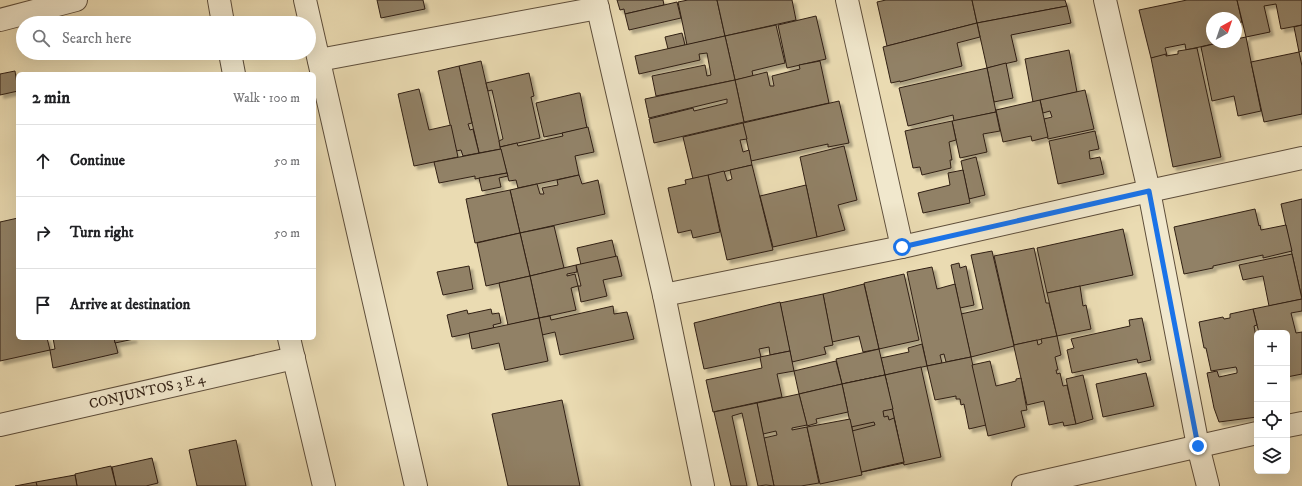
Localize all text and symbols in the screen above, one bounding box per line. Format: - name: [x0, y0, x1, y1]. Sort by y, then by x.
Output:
- north arrow: [1206, 12, 1242, 48]
- search box: [16, 16, 316, 60]
- icon: search: [30, 27, 52, 49]
- text: Search here: [62, 29, 131, 48]
- text: 2 min: [32, 87, 70, 109]
- text: Walk · 100 m: [233, 90, 300, 106]
- icon: ahead: [32, 150, 54, 172]
- text: Continue: [70, 151, 125, 170]
- text: 50 m: [274, 153, 300, 169]
- icon: right: [32, 222, 54, 244]
- text: Turn right: [70, 223, 133, 242]
- text: 50 m: [274, 225, 300, 241]
- route start: [893, 238, 911, 256]
- icon: arrive: [32, 294, 54, 316]
- text: Arrive at destination: [70, 295, 190, 314]
- map controls: [1254, 330, 1290, 474]
- button: +: [1254, 330, 1290, 366]
- button: −: [1254, 366, 1290, 402]
- street label: CONJUNTOS 3 E 4: [87, 369, 208, 413]
- button: locate: [1254, 402, 1290, 438]
- route end: [1189, 437, 1207, 455]
- button: layers: [1254, 438, 1290, 474]

